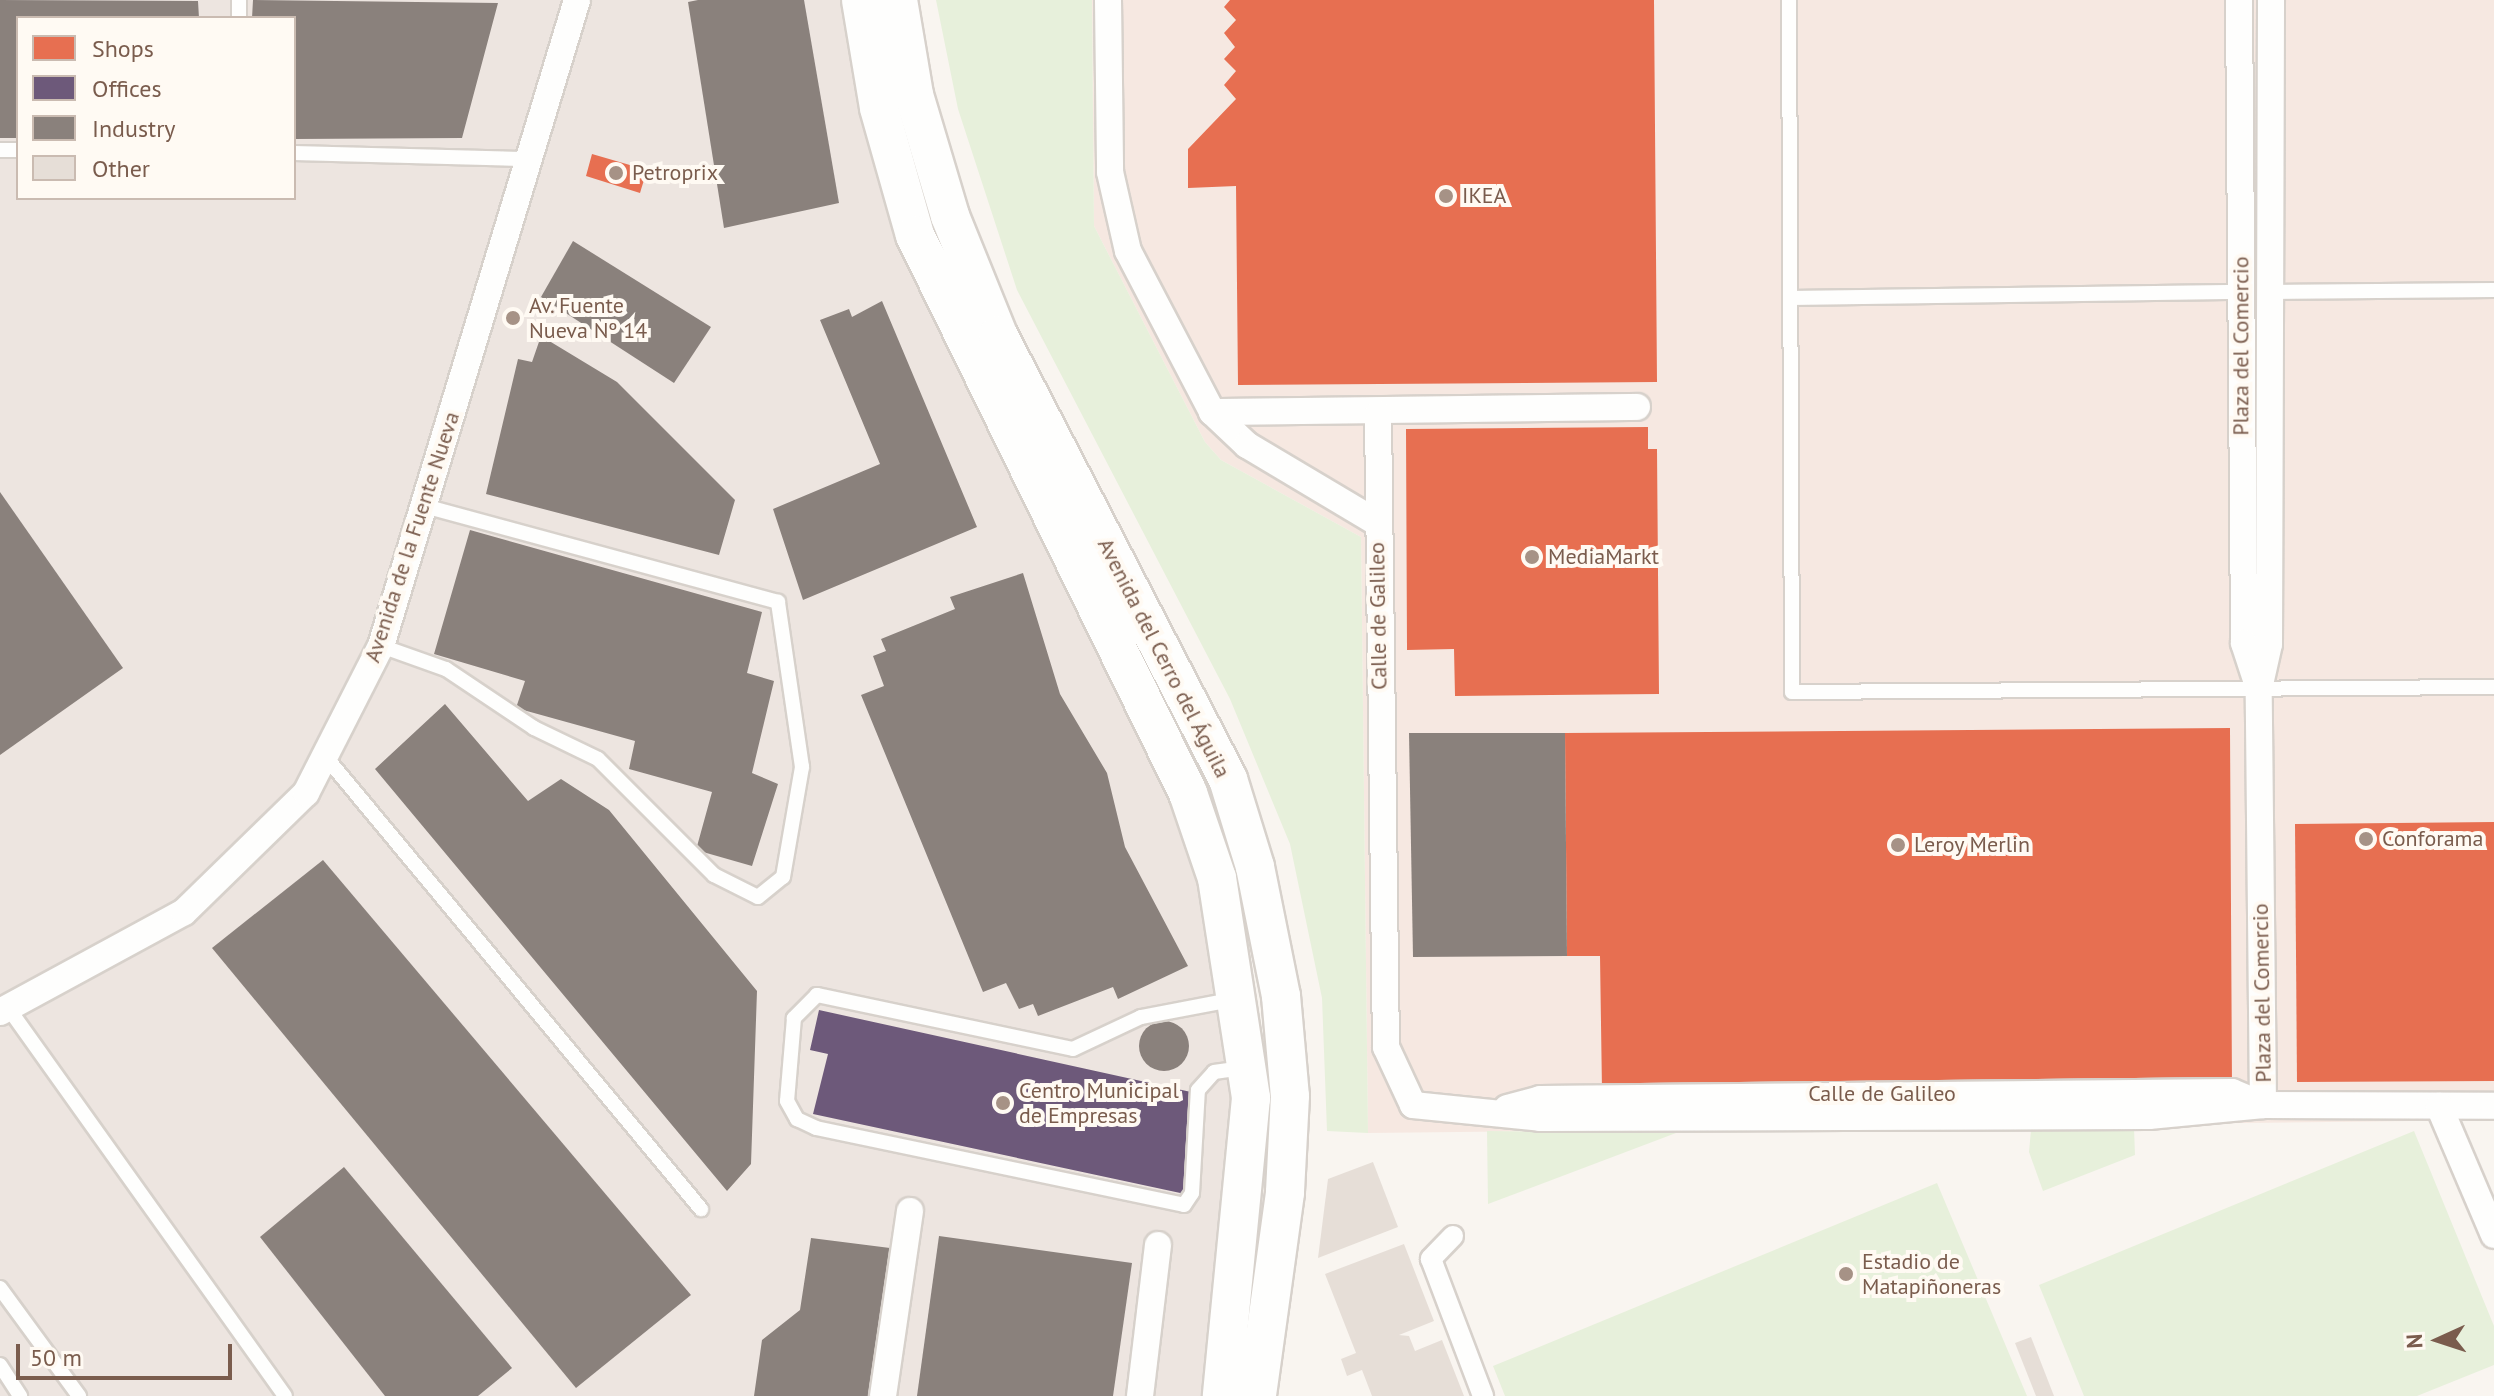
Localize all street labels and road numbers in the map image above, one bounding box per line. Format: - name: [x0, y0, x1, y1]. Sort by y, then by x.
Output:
- street label: Plaza del Comercio: [2228, 256, 2254, 436]
- street label: Avenida de la Fuente Nueva: [359, 408, 465, 666]
- street label: Avenida del Cerro del Águila: [1092, 534, 1236, 782]
- street label: Calle de Galileo: [1364, 542, 1392, 690]
- street label: Plaza del Comercio: [2247, 903, 2277, 1083]
- street label: Calle de Galileo: [1808, 1081, 1956, 1107]

